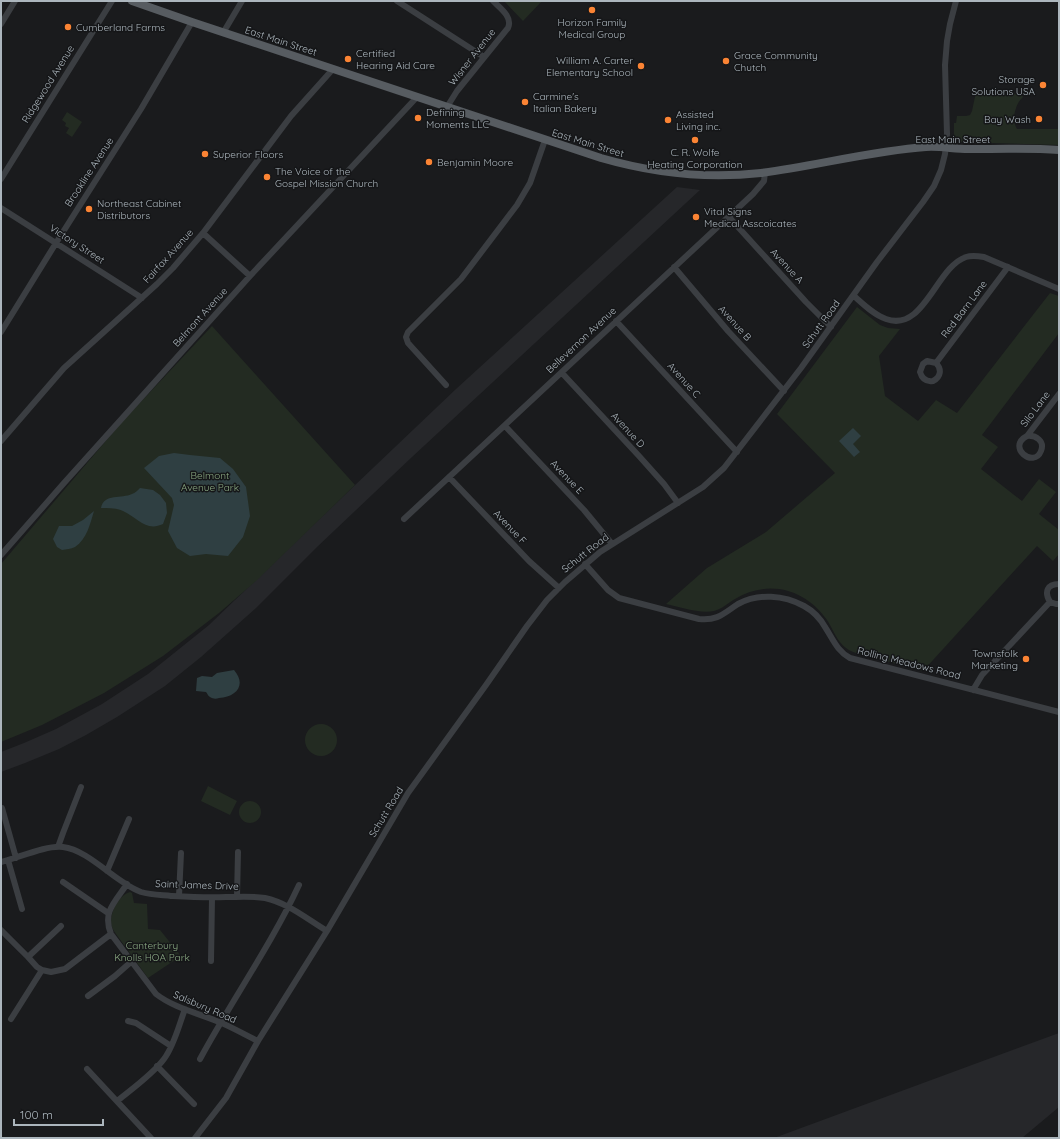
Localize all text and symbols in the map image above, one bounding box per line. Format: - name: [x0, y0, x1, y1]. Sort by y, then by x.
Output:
- marker: Horizon Family Medical Group: [587, 5, 597, 15]
- place label: Horizon Family Medical Group: [557, 16, 627, 41]
- place label: Cumberland Farms: [76, 21, 165, 34]
- marker: Cumberland Farms: [63, 22, 73, 32]
- street label: East Main Street: [243, 23, 319, 59]
- street label: Wisner Avenue: [446, 26, 498, 88]
- street label: Ridgewood Avenue: [19, 42, 77, 125]
- place label: Certified Hearing Aid Care: [356, 47, 435, 72]
- place label: Grace Community Chutch: [734, 49, 818, 74]
- marker: Certified Hearing Aid Care: [343, 54, 353, 64]
- place label: William A. Carter Elementary School: [546, 54, 633, 79]
- marker: Grace Community Chutch: [721, 56, 731, 66]
- marker: William A. Carter Elementary School: [636, 61, 646, 71]
- place label: Storage Solutions USA: [972, 73, 1036, 98]
- marker: Storage Solutions USA: [1038, 80, 1048, 90]
- place label: Carmine's Italian Bakery: [533, 90, 597, 115]
- marker: Carmine's Italian Bakery: [520, 97, 530, 107]
- place label: Defining Moments LLC: [426, 106, 489, 131]
- place label: Assisted Living inc.: [676, 108, 721, 133]
- marker: Defining Moments LLC: [413, 113, 423, 123]
- place label: Bay Wash: [984, 113, 1031, 126]
- marker: Bay Wash: [1034, 114, 1044, 124]
- marker: Assisted Living inc.: [663, 115, 673, 125]
- street label: East Main Street: [550, 126, 626, 160]
- street label: East Main Street: [916, 133, 991, 146]
- street label: Brookline Avenue: [62, 134, 117, 209]
- marker: C. R. Wolfe Heating Corporation: [690, 135, 700, 145]
- place label: C. R. Wolfe Heating Corporation: [648, 146, 742, 171]
- place label: Superior Floors: [213, 148, 283, 161]
- marker: Superior Floors: [200, 149, 210, 159]
- place label: Benjamin Moore: [437, 156, 513, 169]
- marker: Benjamin Moore: [424, 157, 434, 167]
- place label: The Voice of the Gospel Mission Church: [275, 165, 378, 190]
- marker: The Voice of the Gospel Mission Church: [262, 172, 272, 182]
- place label: Northeast Cabinet Distributors: [97, 197, 182, 222]
- marker: Northeast Cabinet Distributors: [84, 204, 94, 214]
- place label: Vital Signs Medical Asscoicates: [704, 205, 797, 230]
- marker: Vital Signs Medical Asscoicates: [691, 212, 701, 222]
- street label: Victory Street: [47, 221, 107, 267]
- street label: Fairfax Avenue: [140, 226, 196, 286]
- street label: Avenue A: [767, 246, 807, 287]
- street label: Red Barn Lane: [938, 277, 990, 340]
- street label: Belmont Avenue: [170, 284, 230, 349]
- street label: Schutt Road: [799, 297, 843, 351]
- street label: Avenue B: [716, 303, 755, 344]
- street label: Bellevernon Avenue: [543, 304, 619, 376]
- street label: Avenue C: [665, 359, 704, 401]
- street label: Silo Lane: [1017, 388, 1053, 430]
- street label: Avenue D: [608, 409, 648, 451]
- street label: Avenue E: [548, 457, 587, 497]
- park label: Belmont Avenue Park: [181, 469, 239, 494]
- street label: Avenue F: [491, 507, 530, 547]
- street label: Schutt Road: [559, 530, 611, 576]
- street label: Rolling Meadows Road: [856, 644, 962, 682]
- place label: Townsfolk Marketing: [971, 647, 1018, 672]
- marker: Townsfolk Marketing: [1021, 654, 1031, 664]
- street label: Schutt Road: [366, 784, 406, 840]
- street label: Saint James Drive: [155, 877, 239, 893]
- park label: Canterbury Knolls HOA Park: [114, 939, 190, 964]
- street label: Salsbury Road: [171, 988, 239, 1026]
- scale bar: [14, 1101, 103, 1127]
- text: 100 m: [20, 1107, 53, 1122]

